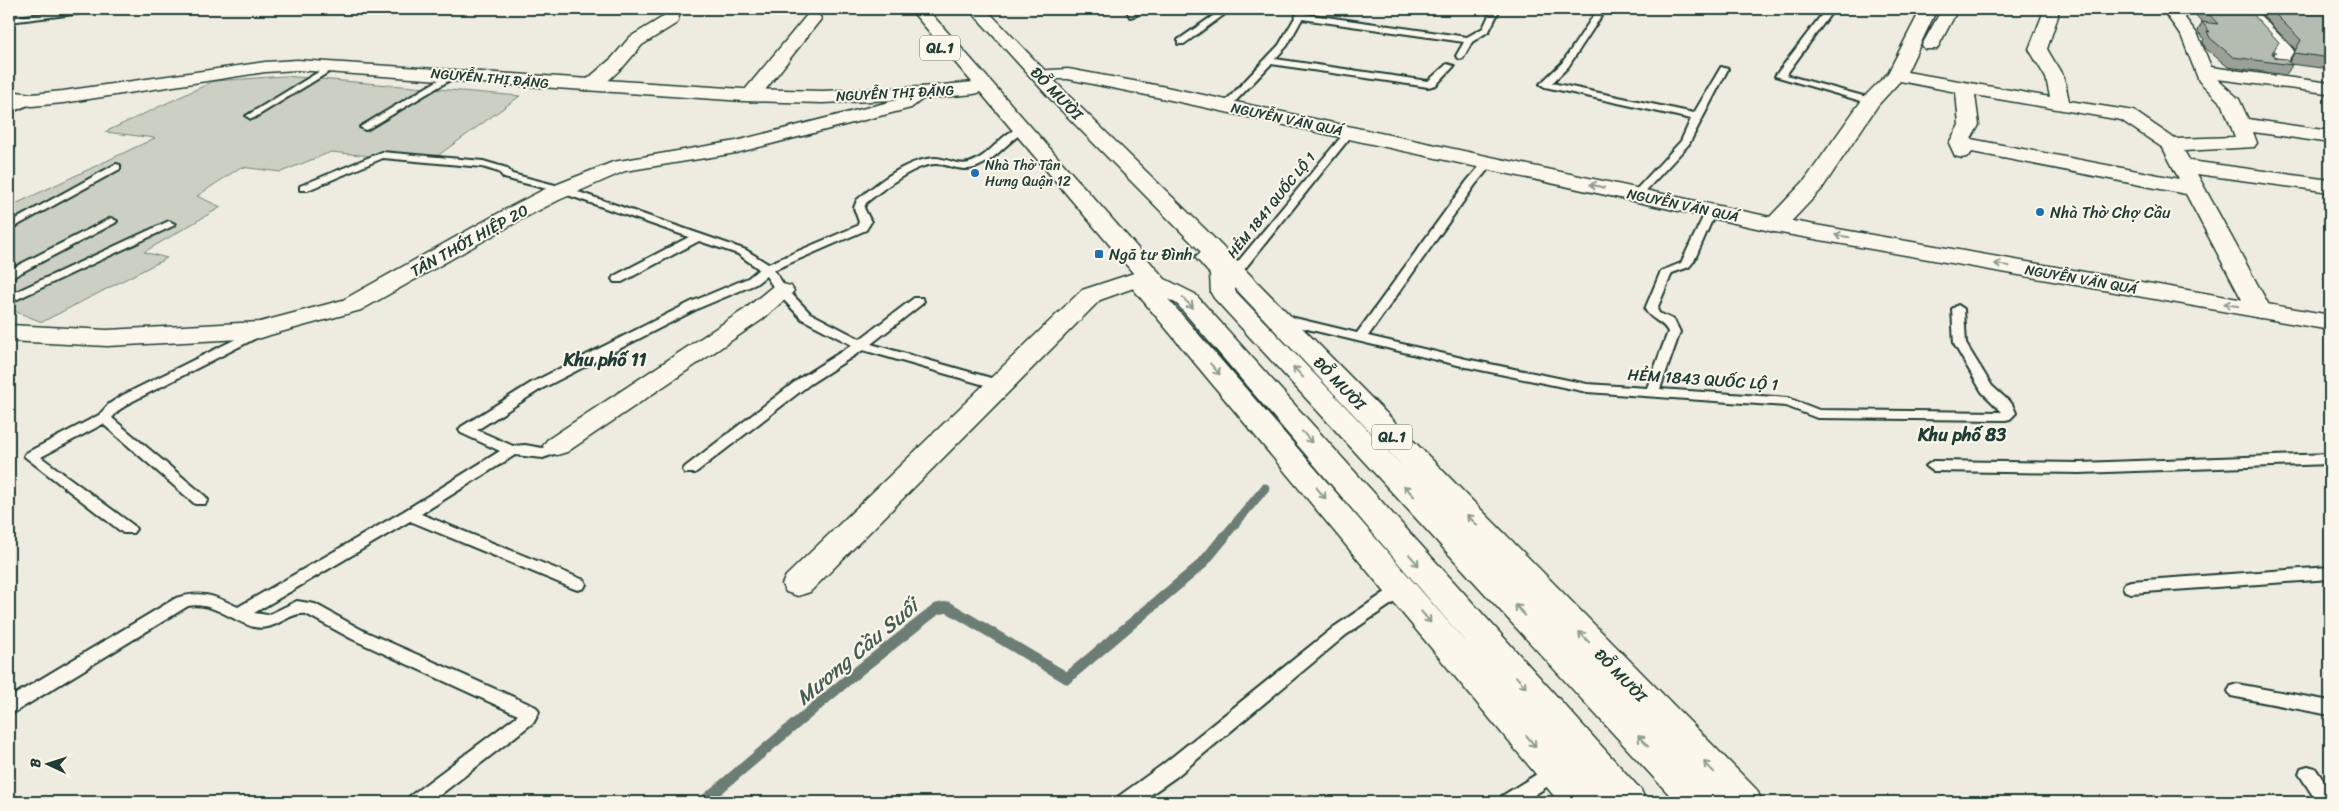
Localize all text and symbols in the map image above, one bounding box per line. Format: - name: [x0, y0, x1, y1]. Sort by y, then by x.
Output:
- road number: QL.1: [920, 36, 960, 60]
- street label: ĐỖ MƯỜI: [1023, 59, 1091, 129]
- street label: NGUYỄN THỊ ĐẶNG: [430, 61, 550, 96]
- street label: NGUYỄN THỊ ĐẶNG: [835, 78, 955, 109]
- street label: NGUYỄN VĂN QUÁ: [1229, 95, 1347, 144]
- street label: HẺM 1841 QUỐC LỘ 1: [1221, 147, 1322, 264]
- place label: Nhà Thờ Tân Hưng Quận 12: [985, 153, 1071, 194]
- marker: Nhà Thờ Tân Hưng Quận 12: [969, 167, 981, 179]
- one-way arrow: [1589, 181, 1605, 190]
- street label: NGUYỄN VĂN QUÁ: [1625, 181, 1743, 230]
- street label: TÂN THỚI HIỆP 20: [405, 196, 534, 285]
- place label: Nhà Thờ Chợ Cầu: [2050, 198, 2171, 227]
- marker: Nhà Thờ Chợ Cầu: [2034, 206, 2046, 218]
- one-way arrow: [1834, 231, 1850, 241]
- place label: Ngã tư Đình: [1109, 240, 1193, 269]
- marker: Ngã tư Đình: [1093, 248, 1105, 260]
- street label: NGUYỄN VĂN QUÁ: [2023, 257, 2141, 302]
- one-way arrow: [1994, 259, 2010, 269]
- one-way arrow: [1182, 297, 1194, 309]
- one-way arrow: [2223, 300, 2239, 310]
- district label: Khu phố 11: [563, 344, 647, 376]
- street label: ĐỖ MƯỜI: [1306, 349, 1374, 419]
- street label: HẺM 1843 QUỐC LỘ 1: [1627, 360, 1779, 399]
- one-way arrow: [1209, 363, 1221, 376]
- one-way arrow: [1292, 366, 1304, 379]
- district label: Khu phố 83: [1917, 419, 2006, 451]
- road number: QL.1: [1372, 424, 1412, 450]
- one-way arrow: [1301, 431, 1313, 444]
- one-way arrow: [1403, 485, 1415, 497]
- one-way arrow: [1315, 486, 1326, 499]
- one-way arrow: [1466, 514, 1478, 526]
- one-way arrow: [1408, 553, 1420, 566]
- water label: Mương Cầu Suối: [787, 586, 930, 715]
- one-way arrow: [1514, 603, 1526, 616]
- one-way arrow: [1420, 610, 1431, 623]
- one-way arrow: [1578, 631, 1590, 644]
- street label: ĐỖ MƯỜI: [1587, 641, 1655, 711]
- one-way arrow: [1516, 675, 1527, 688]
- one-way arrow: [1525, 734, 1536, 747]
- one-way arrow: [1637, 735, 1649, 747]
- north arrow: [22, 738, 72, 788]
- text: B: [23, 758, 48, 768]
- one-way arrow: [1703, 761, 1715, 773]

